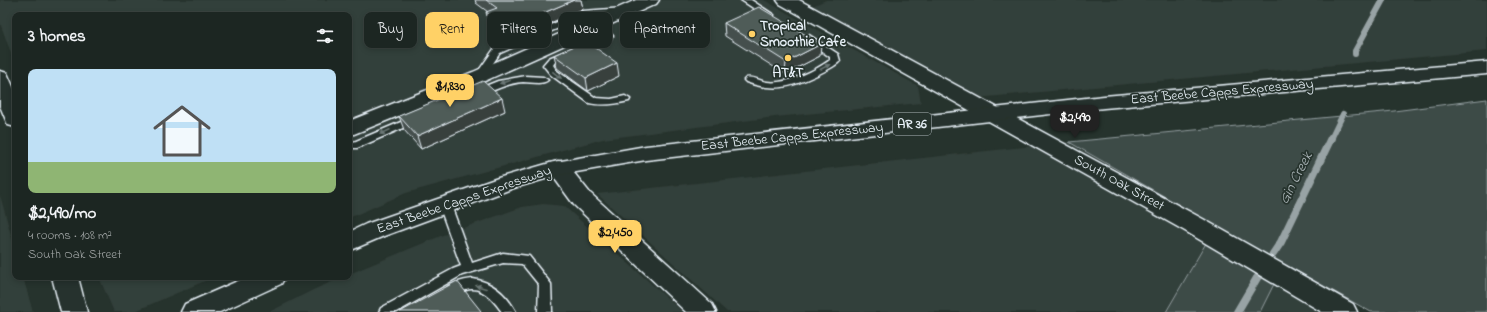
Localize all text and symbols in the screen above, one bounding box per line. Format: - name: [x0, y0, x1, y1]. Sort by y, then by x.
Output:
- chip: Buy: [364, 12, 417, 48]
- chip: Rent: [425, 12, 479, 48]
- chip: Filters: [487, 12, 551, 48]
- chip: New: [559, 12, 612, 48]
- chip: Apartment: [620, 12, 710, 48]
- place label: Tropical Smoothie Cafe: [760, 16, 847, 53]
- text: 3 homes: [28, 24, 86, 49]
- icon: filters: [314, 25, 336, 47]
- marker: Tropical Smoothie Cafe: [747, 29, 757, 39]
- marker: AT&T: [783, 53, 793, 63]
- place label: AT&T: [772, 63, 804, 84]
- one-way arrow: [819, 64, 831, 71]
- one-way arrow: [552, 70, 563, 79]
- pin: $1,830: [417, 74, 483, 108]
- street label: East Beebe Capps Expressway: [1130, 74, 1315, 111]
- text: $1,830: [435, 77, 465, 96]
- one-way arrow: [499, 79, 511, 85]
- icon: home: [146, 95, 218, 167]
- pin: $2,490: [1042, 105, 1108, 139]
- text: $2,490: [1059, 108, 1091, 127]
- road number: AR 36: [893, 113, 931, 135]
- street label: East Beebe Capps Expressway: [700, 117, 885, 158]
- one-way arrow: [379, 130, 391, 136]
- water label: Gin Creek: [1273, 147, 1319, 208]
- street label: South Oak Street: [1070, 149, 1168, 217]
- street label: East Beebe Capps Expressway: [374, 160, 555, 241]
- text: $2,490/mo: [28, 201, 96, 226]
- pin: $2,450: [582, 220, 648, 254]
- text: $2,450: [598, 223, 632, 242]
- text: 4 rooms · 108 m²: [28, 226, 112, 245]
- text: South Oak Street: [28, 245, 122, 264]
- one-way arrow: [474, 284, 486, 290]

